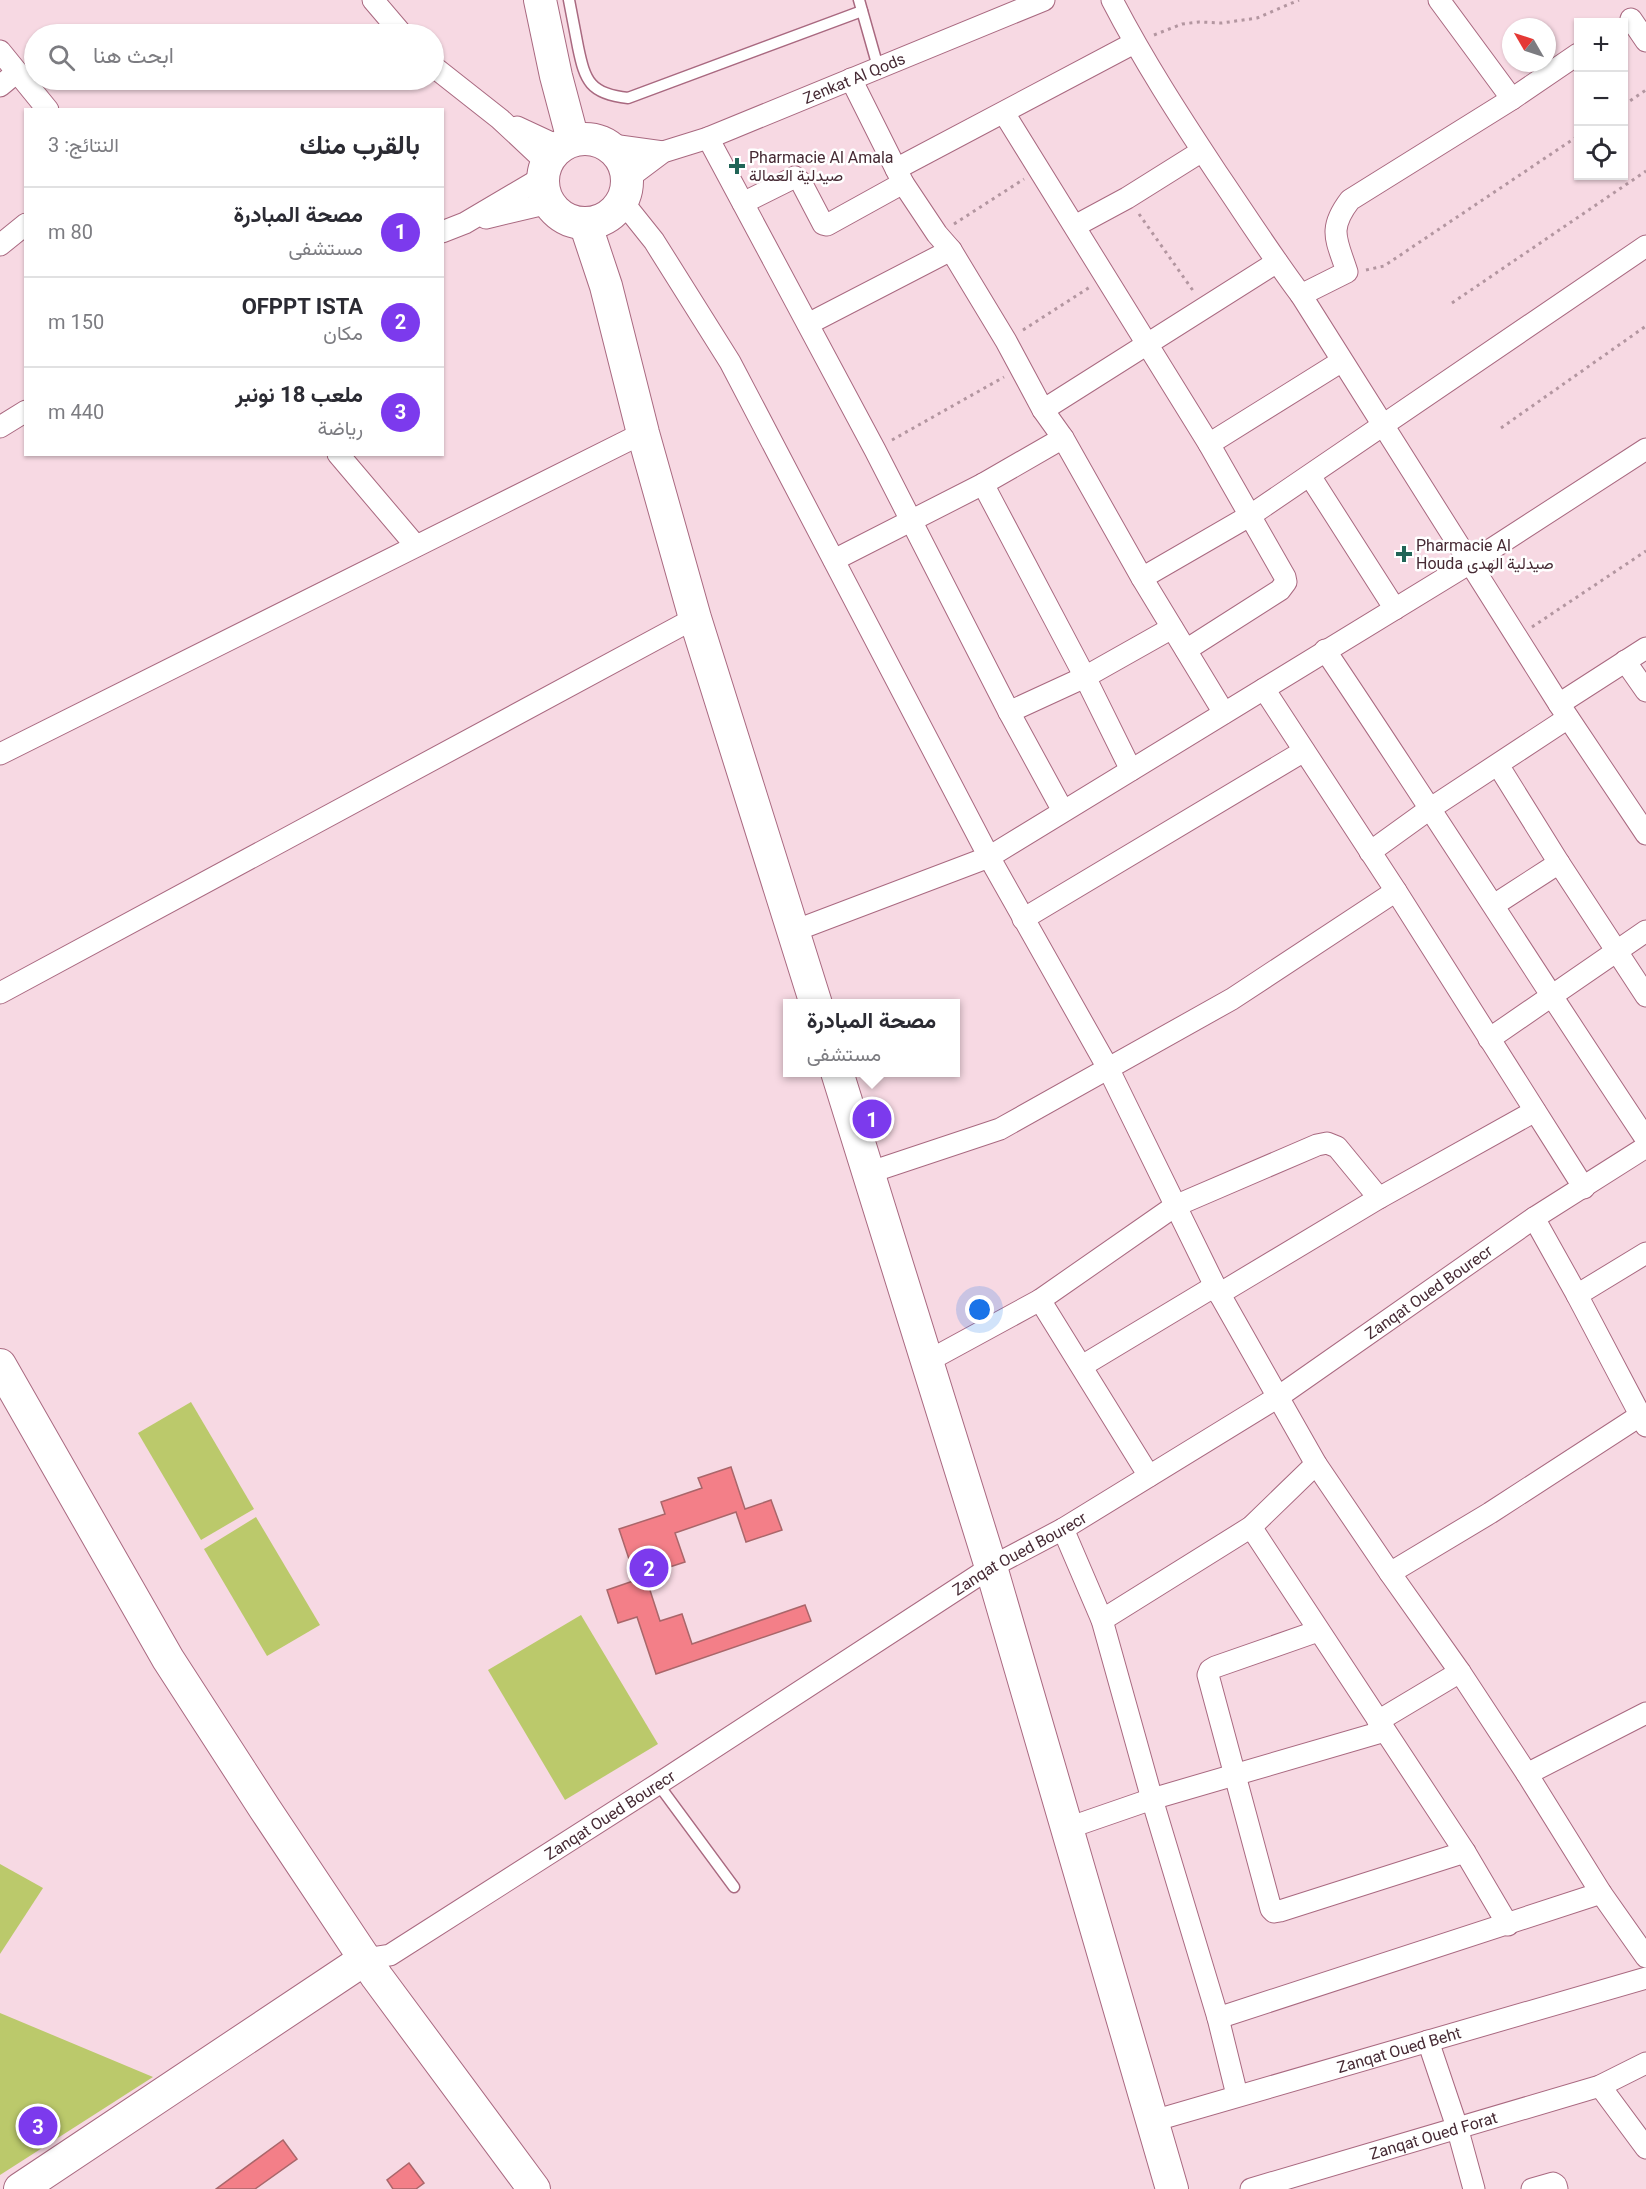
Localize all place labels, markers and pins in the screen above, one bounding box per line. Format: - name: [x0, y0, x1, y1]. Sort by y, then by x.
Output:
- place label: Pharmacie Al Amala صيدلية العمالة: [749, 148, 894, 185]
- marker: Pharmacie Al Amala صيدلية العمالة: [730, 159, 744, 173]
- place label: Pharmacie Al Houda صيدلية الهدى: [1416, 536, 1554, 574]
- marker: Pharmacie Al Houda صيدلية الهدى: [1397, 547, 1411, 561]
- pin: 1: [852, 1096, 892, 1142]
- pin: 2: [630, 1546, 668, 1590]
- pin: 3: [18, 2104, 57, 2148]

